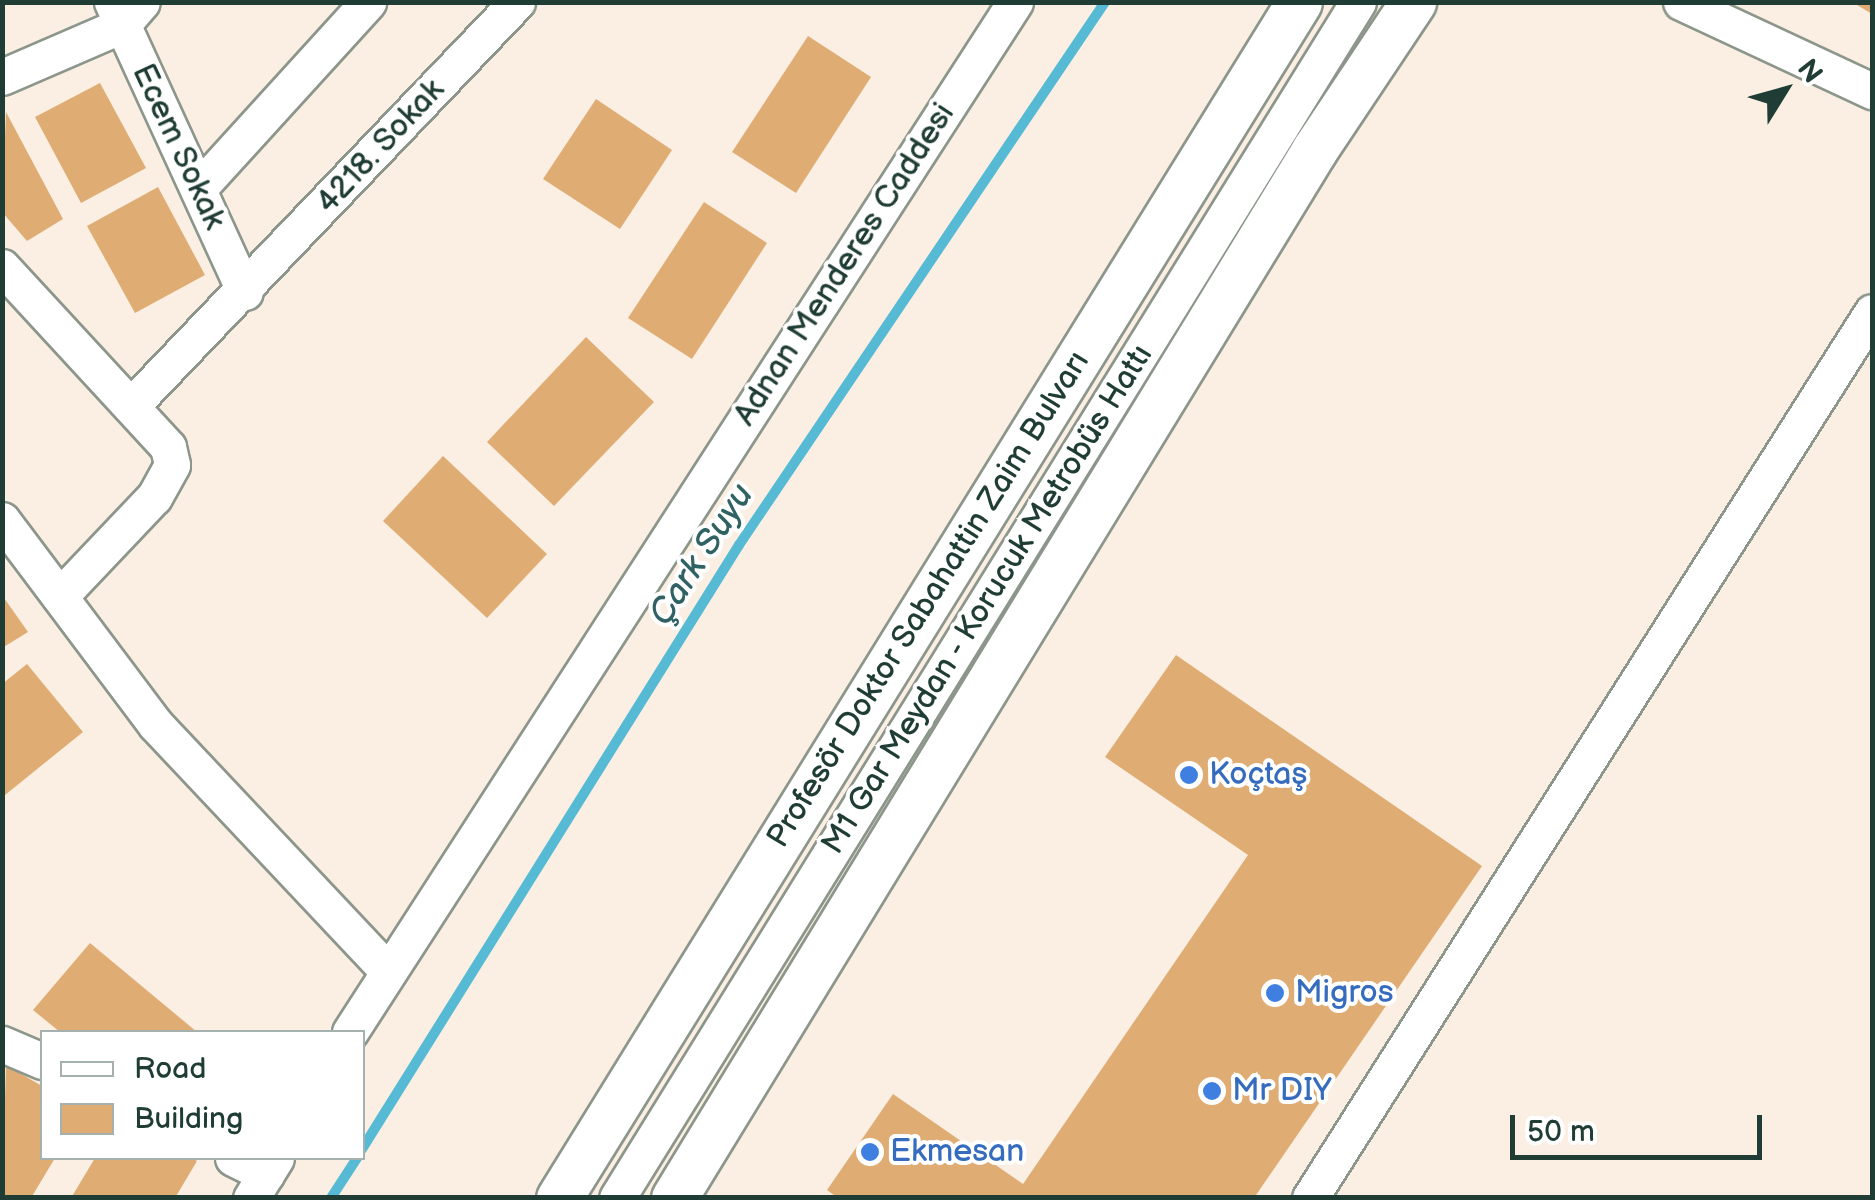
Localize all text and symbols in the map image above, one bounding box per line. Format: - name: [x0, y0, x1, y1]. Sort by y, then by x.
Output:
- north arrow: [1735, 40, 1835, 140]
- text: N: [1790, 53, 1829, 90]
- street label: Ecem Sokak: [123, 58, 233, 236]
- street label: 4218. Sokak: [309, 72, 453, 222]
- street label: Adnan Menderes Caddesi: [726, 97, 964, 433]
- street label: M1 Gar Meydan - Korucuk Metrobüs Hattı: [814, 337, 1162, 863]
- street label: Profesör Doktor Sabahattin Zaim Bulvarı: [759, 345, 1099, 855]
- water label: Çark Suyu: [640, 476, 764, 634]
- place label: Koçtaş: [1209, 756, 1307, 794]
- marker: Koçtaş: [1178, 764, 1200, 786]
- place label: Migros: [1295, 974, 1393, 1012]
- marker: Migros: [1264, 982, 1286, 1004]
- legend: [40, 1030, 365, 1160]
- text: Road: [134, 1051, 207, 1087]
- place label: Mr DIY: [1232, 1072, 1332, 1110]
- marker: Mr DIY: [1201, 1080, 1223, 1102]
- scale bar: [1515, 1095, 1768, 1157]
- text: Building: [134, 1101, 243, 1137]
- text: 50 m: [1527, 1114, 1595, 1150]
- place label: Ekmesan: [890, 1133, 1024, 1171]
- marker: Ekmesan: [859, 1141, 881, 1163]

